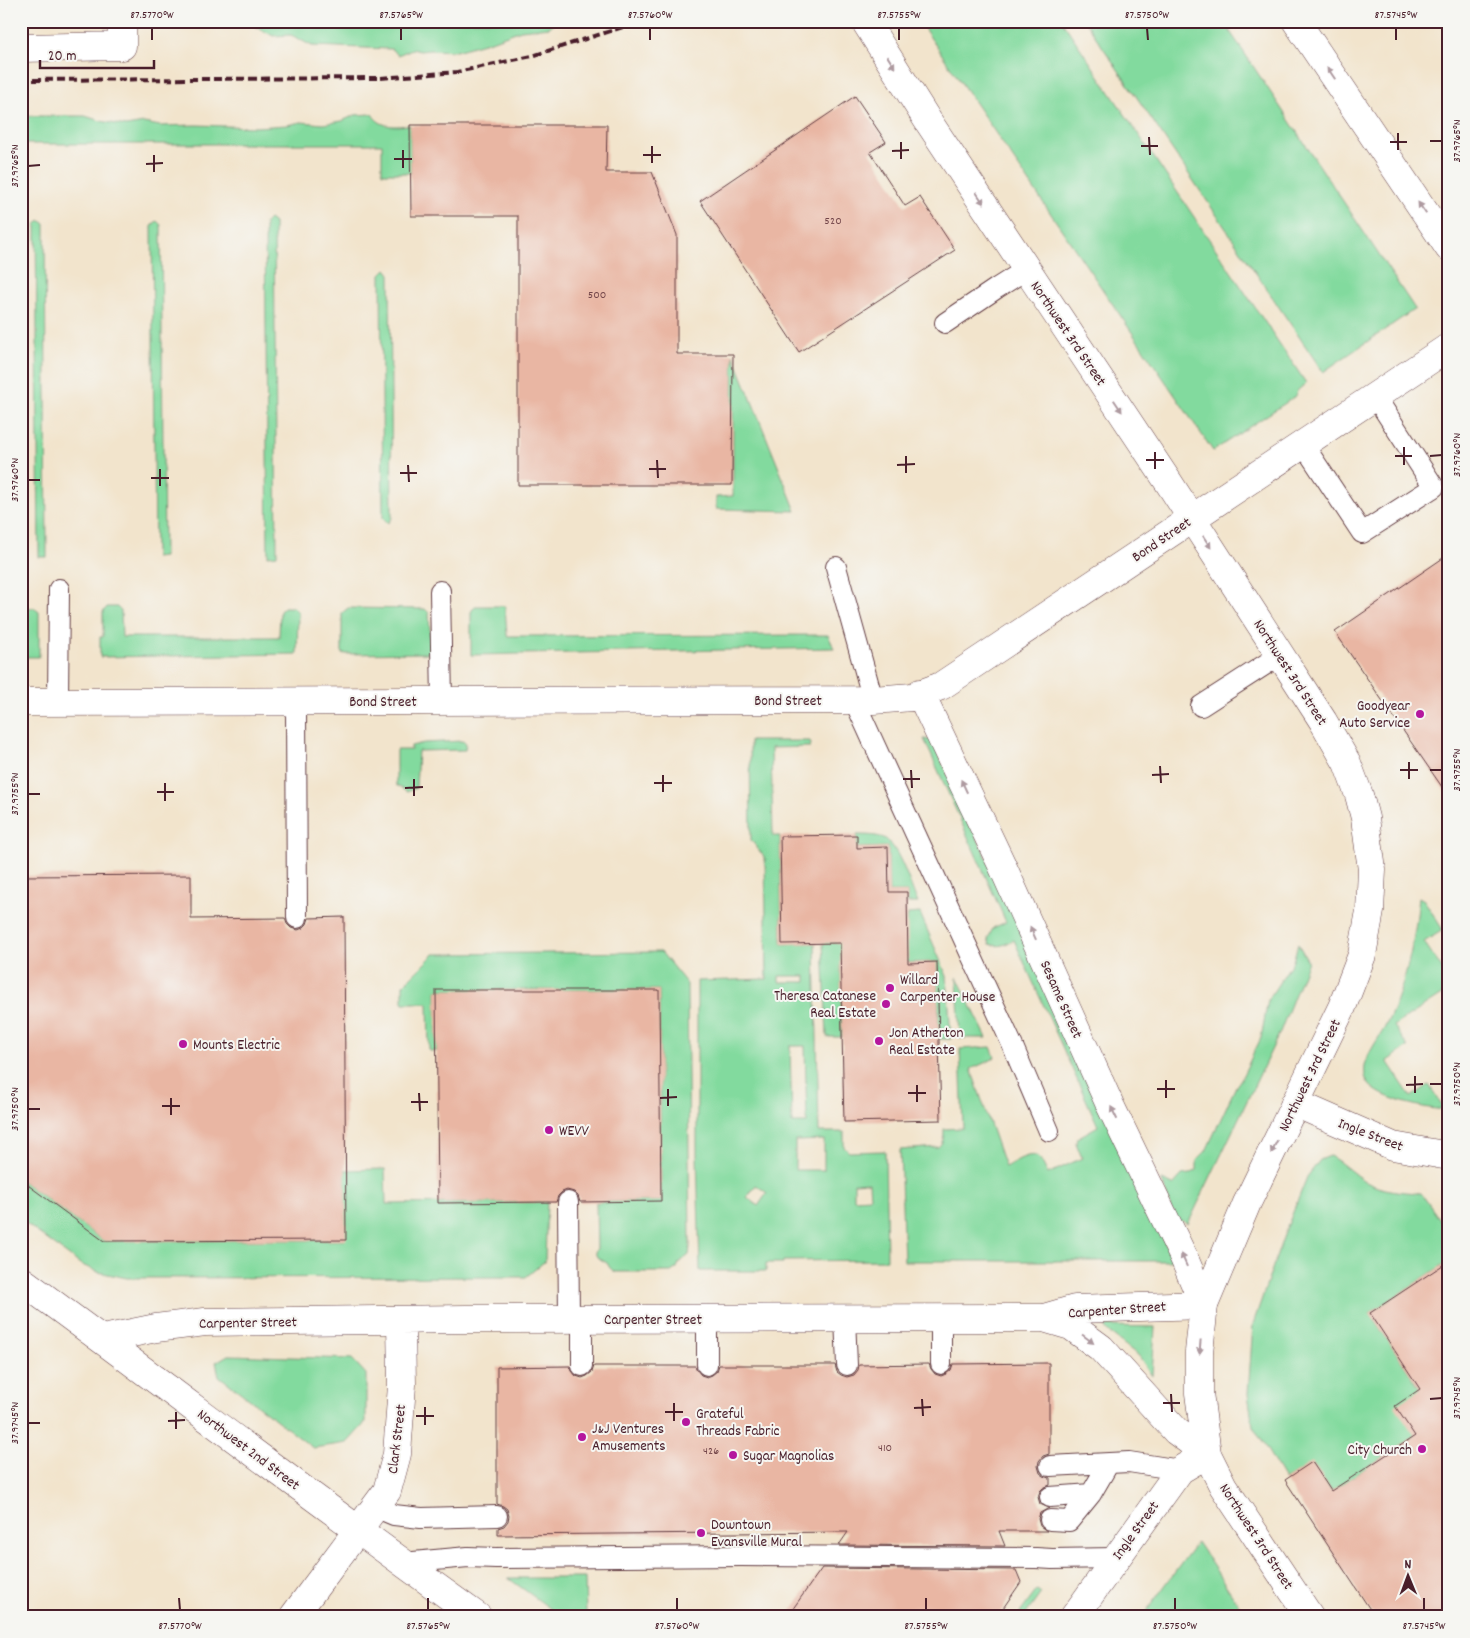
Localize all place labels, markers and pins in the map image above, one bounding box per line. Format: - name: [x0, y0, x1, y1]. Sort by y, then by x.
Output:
- place label: Goodyear Auto Service: [1339, 696, 1410, 735]
- marker: Goodyear Auto Service: [1414, 708, 1426, 720]
- place label: Willard Carpenter House: [900, 970, 996, 1009]
- marker: Willard Carpenter House: [884, 982, 896, 994]
- place label: Theresa Catanese Real Estate: [774, 986, 876, 1025]
- marker: Theresa Catanese Real Estate: [880, 998, 892, 1010]
- place label: Jon Atherton Real Estate: [889, 1023, 963, 1062]
- place label: Mounts Electric: [193, 1035, 280, 1057]
- marker: Jon Atherton Real Estate: [873, 1035, 885, 1047]
- marker: Mounts Electric: [177, 1038, 189, 1050]
- place label: WEVV: [559, 1121, 590, 1143]
- marker: WEVV: [543, 1124, 555, 1136]
- place label: Grateful Threads Fabric: [696, 1404, 779, 1443]
- marker: Grateful Threads Fabric: [680, 1416, 692, 1428]
- place label: J&J Ventures Amusements: [592, 1419, 666, 1458]
- marker: J&J Ventures Amusements: [576, 1431, 588, 1443]
- place label: City Church: [1348, 1440, 1412, 1462]
- marker: City Church: [1416, 1443, 1428, 1455]
- place label: Sugar Magnolias: [743, 1446, 834, 1468]
- marker: Sugar Magnolias: [727, 1449, 739, 1461]
- place label: Downtown Evansville Mural: [711, 1515, 802, 1554]
- marker: Downtown Evansville Mural: [695, 1527, 707, 1539]

